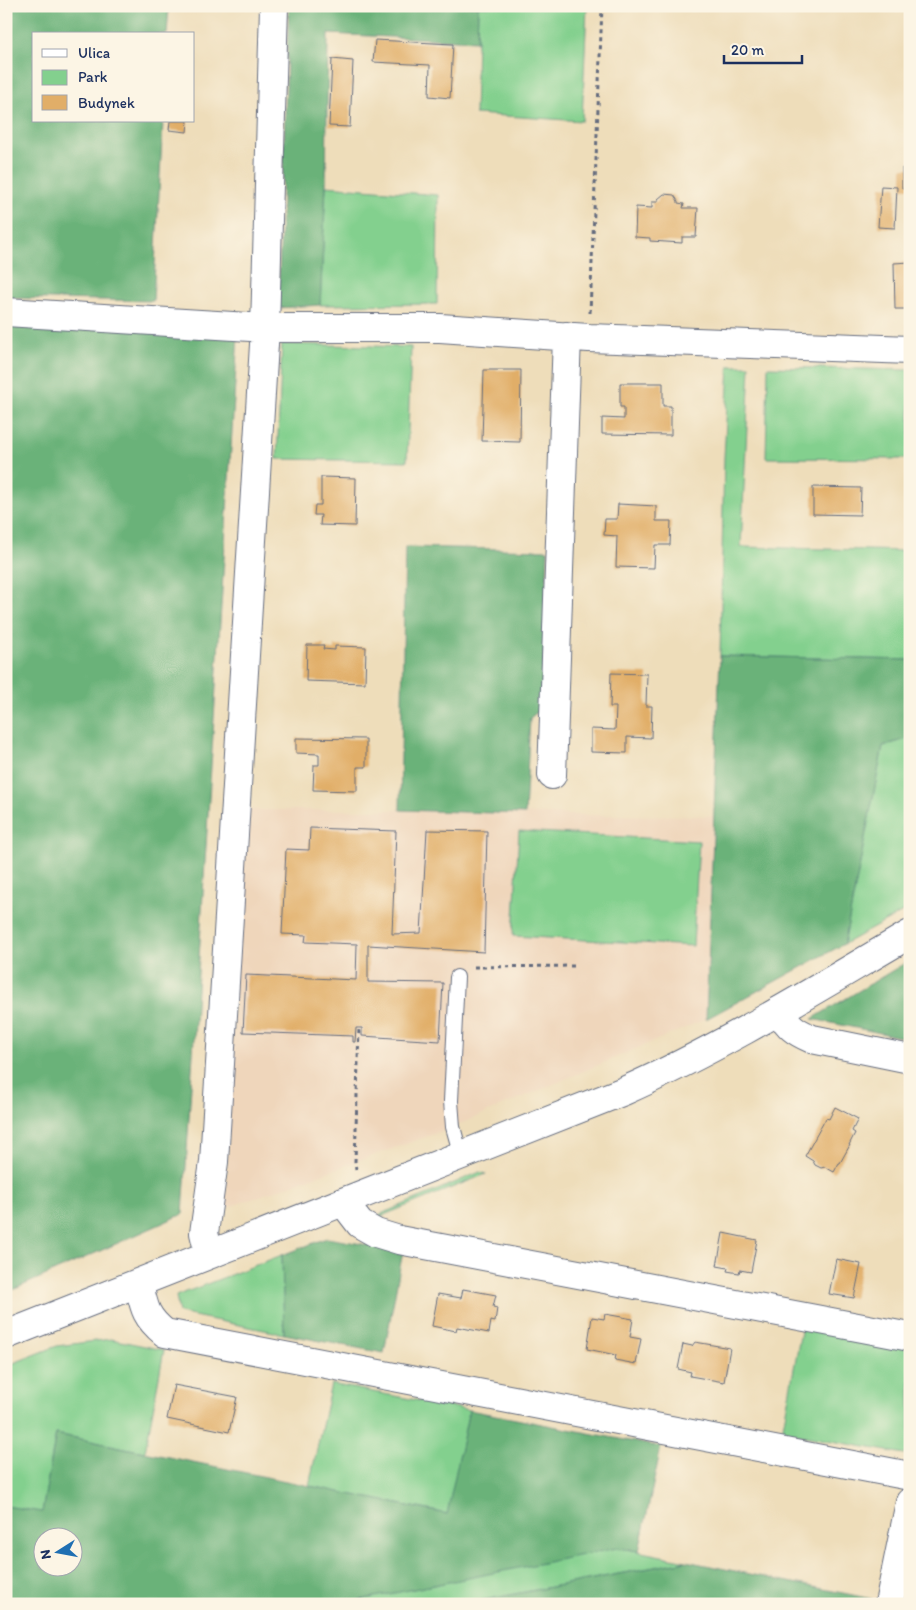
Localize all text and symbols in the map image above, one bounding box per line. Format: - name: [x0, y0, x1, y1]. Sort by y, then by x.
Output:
- legend: [32, 32, 195, 122]
- scale bar: [724, 32, 801, 64]
- text: 20 m: [731, 41, 765, 59]
- text: Ulica: [78, 44, 111, 62]
- text: Park: [78, 68, 108, 86]
- text: Budynek: [78, 94, 135, 112]
- north arrow: [32, 1528, 82, 1578]
- text: N: [36, 1548, 55, 1561]

